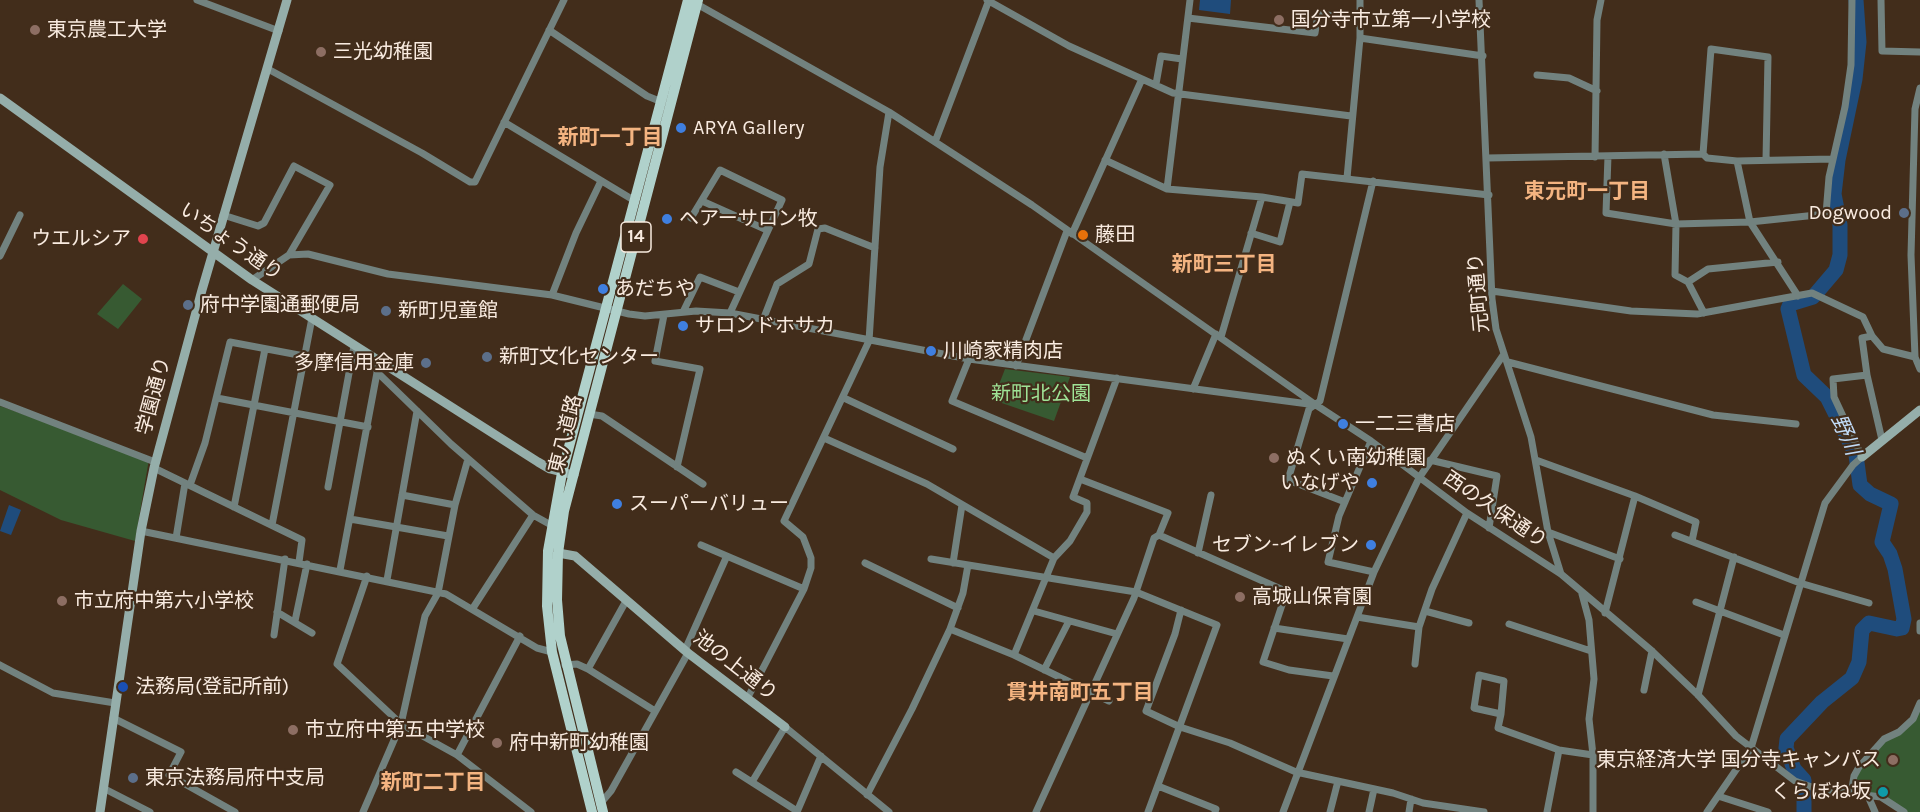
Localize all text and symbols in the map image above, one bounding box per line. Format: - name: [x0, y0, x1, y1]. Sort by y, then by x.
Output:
- place label: 国分寺市立第一小学校: [1291, 8, 1491, 32]
- marker: 国分寺市立第一小学校: [1272, 13, 1286, 27]
- place label: 東京農工大学: [47, 18, 167, 42]
- marker: 東京農工大学: [28, 23, 42, 37]
- place label: 三光幼稚園: [333, 40, 433, 64]
- marker: 三光幼稚園: [314, 45, 328, 59]
- place label: ARYA Gallery: [693, 116, 804, 140]
- marker: ARYA Gallery: [674, 121, 688, 135]
- district label: 新町一丁目: [558, 125, 662, 151]
- district label: 東元町一丁目: [1524, 179, 1650, 205]
- street label: いちょう通り: [175, 198, 287, 286]
- place label: Dogwood: [1808, 201, 1892, 225]
- marker: Dogwood: [1897, 206, 1911, 220]
- place label: ヘアーサロン牧: [679, 207, 818, 231]
- marker: ヘアーサロン牧: [660, 212, 674, 226]
- road number: 14: [621, 222, 651, 252]
- place label: 藤田: [1095, 223, 1135, 247]
- place label: ウエルシア: [31, 227, 131, 251]
- marker: 藤田: [1076, 228, 1090, 242]
- marker: ウエルシア: [136, 232, 150, 246]
- district label: 新町三丁目: [1172, 252, 1276, 278]
- street label: 元町通り: [1464, 252, 1494, 334]
- place label: あだちや: [615, 277, 695, 301]
- marker: あだちや: [596, 282, 610, 296]
- place label: 府中学園通郵便局: [200, 293, 360, 317]
- marker: 府中学園通郵便局: [181, 298, 195, 312]
- place label: 新町児童館: [398, 299, 498, 323]
- marker: 新町児童館: [379, 304, 393, 318]
- place label: サロンドホサカ: [695, 314, 835, 338]
- marker: サロンドホサカ: [676, 319, 690, 333]
- place label: 川崎家精肉店: [943, 339, 1063, 363]
- marker: 川崎家精肉店: [924, 344, 938, 358]
- place label: 新町文化センター: [499, 345, 659, 369]
- marker: 新町文化センター: [480, 350, 494, 364]
- place label: 多摩信用金庫: [294, 351, 414, 375]
- street label: 学園通り: [132, 354, 176, 438]
- marker: 多摩信用金庫: [419, 356, 433, 370]
- park label: 新町北公園: [991, 382, 1091, 406]
- street label: 東八道路: [545, 392, 587, 476]
- water label: 野川: [1825, 411, 1865, 459]
- place label: 一二三書店: [1355, 412, 1455, 436]
- marker: 一二三書店: [1336, 417, 1350, 431]
- place label: ぬくい南幼稚園: [1286, 446, 1426, 470]
- marker: ぬくい南幼稚園: [1267, 451, 1281, 465]
- street label: 西の久保通り: [1439, 467, 1551, 553]
- place label: いなげや: [1280, 471, 1360, 495]
- marker: いなげや: [1365, 476, 1379, 490]
- place label: スーパーバリュー: [629, 492, 789, 516]
- marker: スーパーバリュー: [610, 497, 624, 511]
- place label: セブン-イレブン: [1212, 533, 1359, 557]
- marker: セブン-イレブン: [1364, 538, 1378, 552]
- place label: 高城山保育園: [1252, 585, 1372, 609]
- place label: 市立府中第六小学校: [74, 589, 254, 613]
- marker: 高城山保育園: [1233, 590, 1247, 604]
- marker: 市立府中第六小学校: [55, 594, 69, 608]
- street label: 池の上通り: [688, 626, 782, 706]
- place label: 法務局(登記所前): [135, 675, 289, 699]
- marker: 法務局(登記所前): [116, 680, 130, 694]
- district label: 貫井南町五丁目: [1007, 680, 1153, 706]
- place label: 市立府中第五中学校: [305, 718, 485, 742]
- marker: 市立府中第五中学校: [286, 723, 300, 737]
- place label: 府中新町幼稚園: [509, 731, 649, 755]
- marker: 府中新町幼稚園: [490, 736, 504, 750]
- place label: 東京経済大学 国分寺キャンパス: [1596, 748, 1881, 772]
- marker: 東京経済大学 国分寺キャンパス: [1886, 753, 1900, 767]
- place label: 東京法務局府中支局: [145, 766, 325, 790]
- district label: 新町二丁目: [381, 770, 485, 796]
- marker: 東京法務局府中支局: [126, 771, 140, 785]
- place label: くらぼね坂: [1771, 780, 1871, 804]
- marker: くらぼね坂: [1876, 785, 1890, 799]

